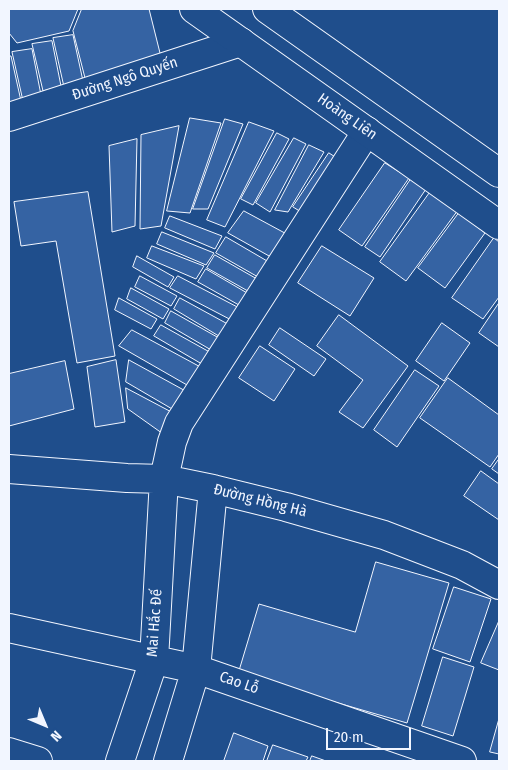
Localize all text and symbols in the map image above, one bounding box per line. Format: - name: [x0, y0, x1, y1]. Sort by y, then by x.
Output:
- street label: Đường Ngô Quyến: [70, 53, 180, 105]
- street label: Hoàng Liên: [314, 90, 380, 144]
- street label: Đường Hồng Hà: [212, 481, 308, 521]
- street label: Mai Hắc Đế: [144, 588, 166, 658]
- street label: Cao Lỗ: [217, 668, 261, 698]
- north arrow: [20, 700, 70, 750]
- scale bar: [328, 718, 413, 750]
- text: N: [47, 727, 65, 745]
- text: 20 m: [334, 728, 364, 746]

